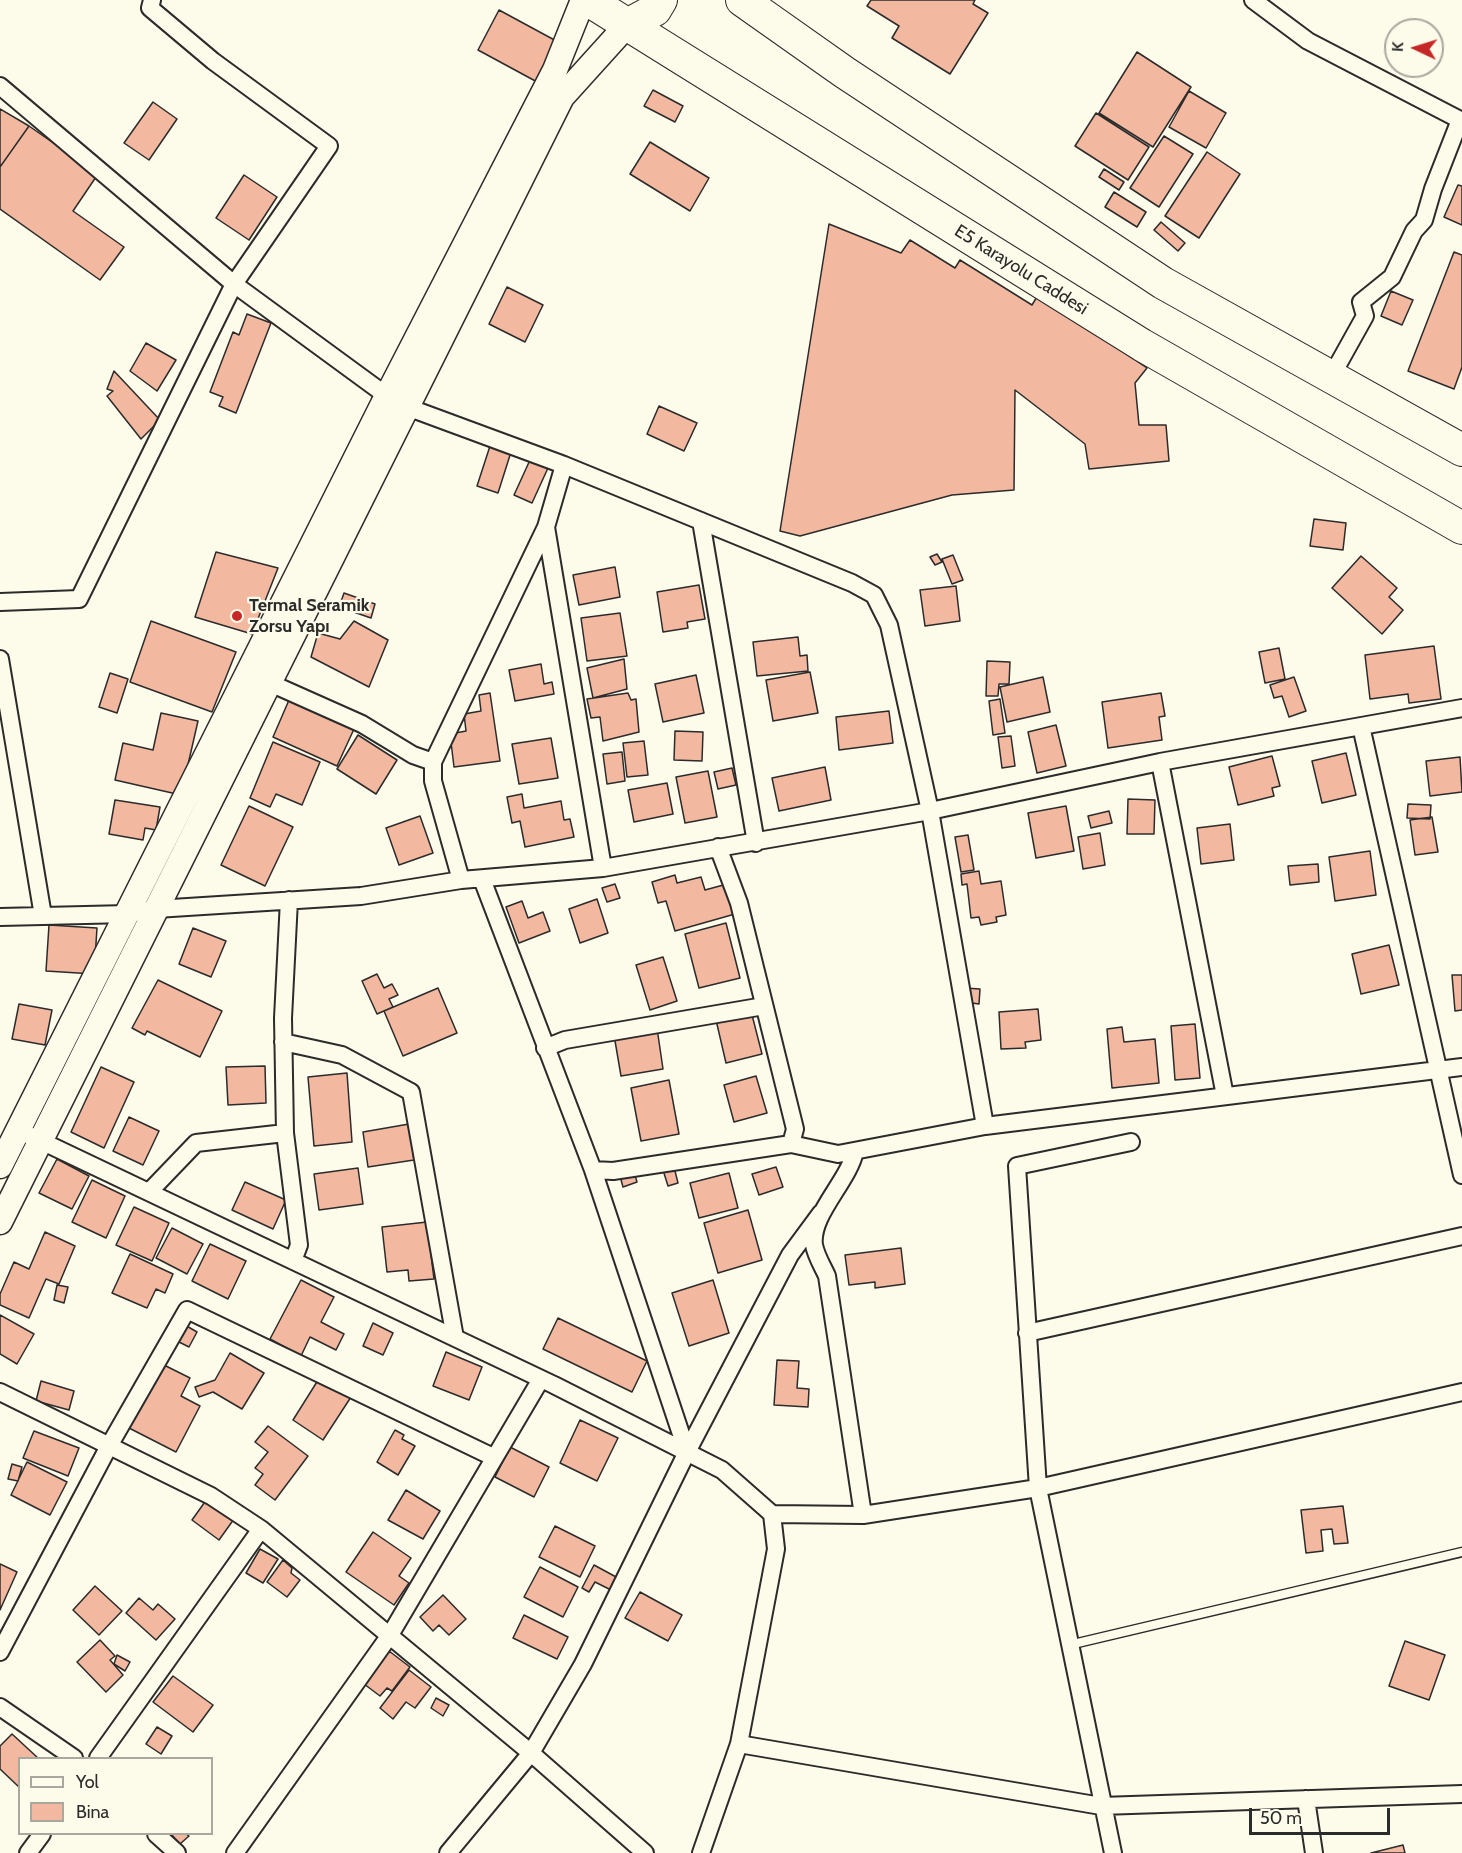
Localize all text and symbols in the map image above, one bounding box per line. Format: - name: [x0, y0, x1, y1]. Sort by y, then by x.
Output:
- north arrow: [1384, 18, 1444, 78]
- text: K: [1388, 41, 1407, 53]
- street label: E5 Karayolu Caddesi: [950, 220, 1092, 320]
- place label: Termal Seramik Zorsu Yapı: [249, 595, 369, 638]
- marker: Termal Seramik Zorsu Yapı: [230, 609, 244, 623]
- legend: [18, 1757, 213, 1835]
- text: Yol: [76, 1771, 99, 1793]
- scale bar: [1252, 1796, 1393, 1834]
- text: Bina: [76, 1801, 109, 1823]
- text: 50 m: [1260, 1807, 1302, 1829]

